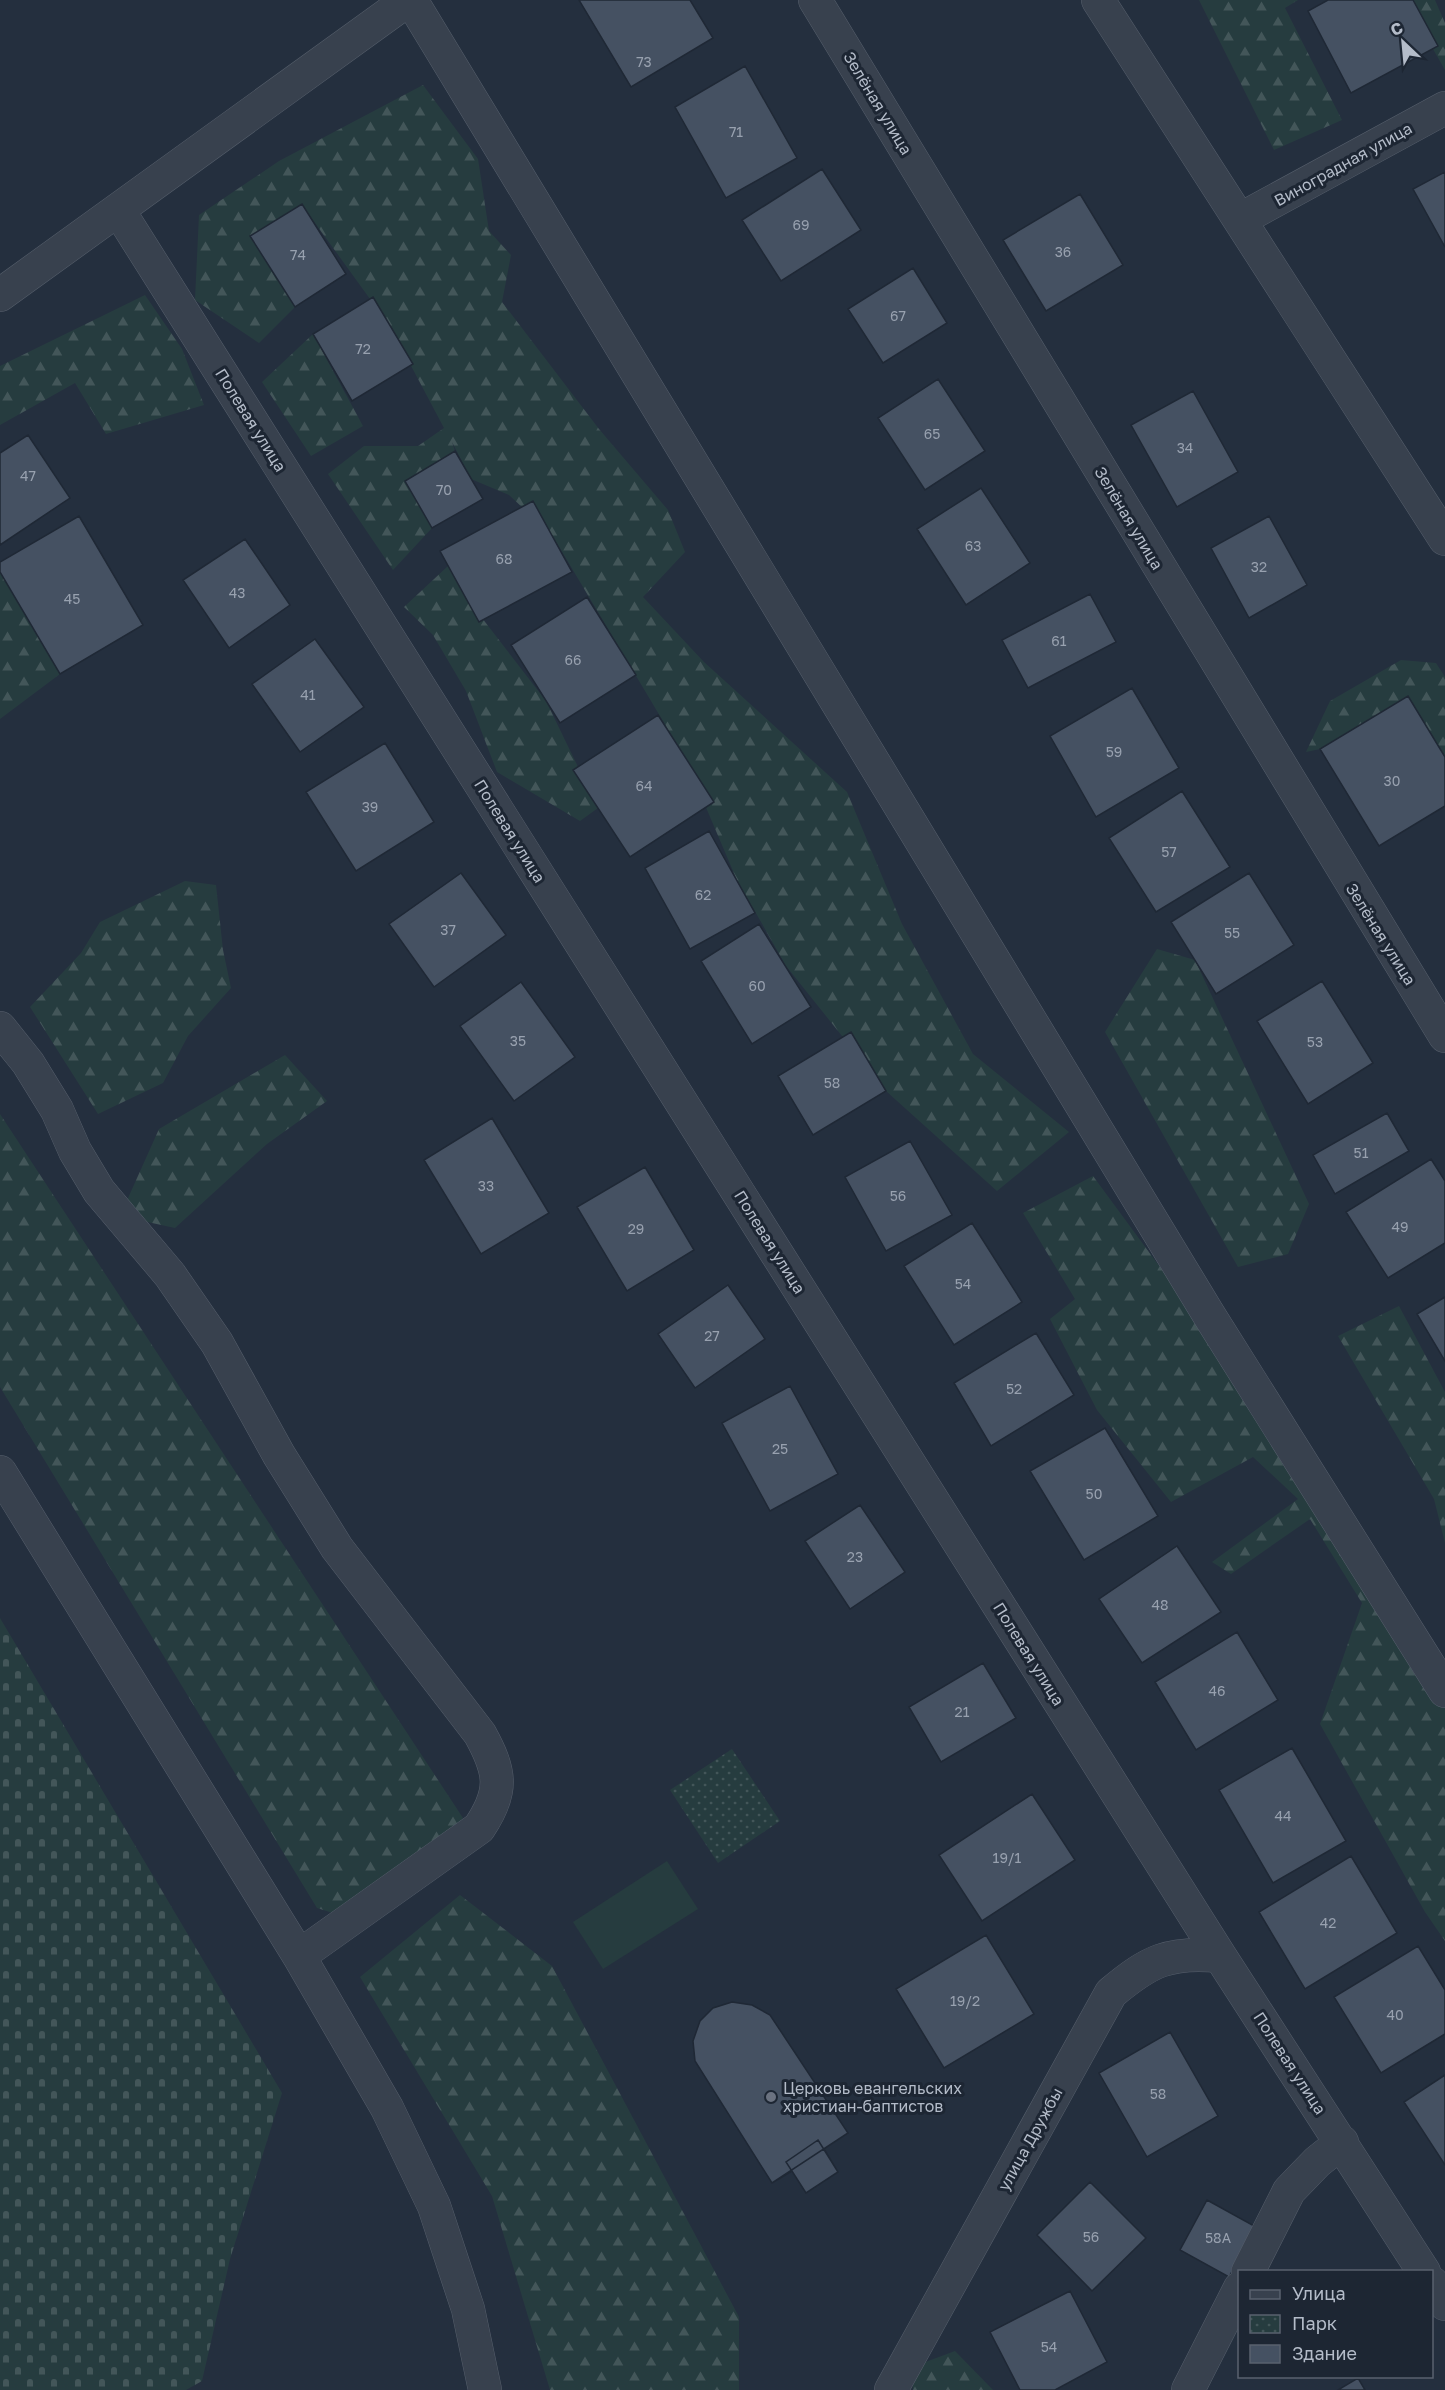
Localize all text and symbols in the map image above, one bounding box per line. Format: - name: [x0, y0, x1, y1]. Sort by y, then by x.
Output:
- north arrow: [1373, 12, 1433, 72]
- text: С: [1387, 17, 1406, 40]
- street label: Зелёная улица: [839, 48, 917, 158]
- house number: 73: [636, 53, 652, 70]
- street label: Виноградная улица: [1271, 118, 1415, 210]
- house number: 71: [729, 123, 743, 140]
- house number: 69: [793, 216, 809, 233]
- house number: 36: [1055, 243, 1071, 260]
- house number: 74: [290, 246, 306, 263]
- house number: 67: [890, 307, 906, 324]
- house number: 72: [355, 340, 371, 357]
- street label: Полевая улица: [211, 365, 291, 475]
- house number: 65: [924, 425, 940, 442]
- house number: 34: [1177, 439, 1193, 456]
- street label: Зелёная улица: [1090, 463, 1168, 573]
- house number: 47: [20, 467, 36, 484]
- house number: 70: [436, 481, 452, 498]
- house number: 63: [965, 537, 981, 554]
- house number: 68: [495, 550, 513, 567]
- house number: 32: [1251, 558, 1267, 575]
- house number: 43: [229, 584, 245, 601]
- house number: 45: [64, 590, 80, 607]
- house number: 61: [1051, 632, 1067, 649]
- house number: 66: [565, 651, 581, 668]
- house number: 41: [300, 686, 316, 703]
- house number: 59: [1106, 743, 1122, 760]
- house number: 30: [1384, 772, 1400, 789]
- street label: Полевая улица: [470, 776, 550, 886]
- house number: 64: [635, 777, 653, 794]
- house number: 39: [362, 798, 378, 815]
- house number: 57: [1161, 843, 1177, 860]
- street label: Зелёная улица: [1342, 879, 1420, 989]
- house number: 62: [695, 886, 711, 903]
- house number: 37: [440, 921, 456, 938]
- house number: 55: [1224, 924, 1240, 941]
- house number: 60: [748, 977, 766, 994]
- house number: 35: [510, 1032, 526, 1049]
- house number: 53: [1307, 1033, 1323, 1050]
- house number: 58: [824, 1074, 840, 1091]
- house number: 51: [1354, 1144, 1369, 1161]
- house number: 33: [478, 1177, 494, 1194]
- street label: Полевая улица: [730, 1187, 810, 1297]
- house number: 56: [890, 1187, 906, 1204]
- house number: 49: [1391, 1218, 1409, 1235]
- house number: 29: [628, 1220, 644, 1237]
- house number: 54: [955, 1275, 971, 1292]
- house number: 27: [704, 1327, 720, 1344]
- house number: 52: [1006, 1380, 1022, 1397]
- house number: 25: [772, 1440, 788, 1457]
- house number: 50: [1086, 1485, 1102, 1502]
- house number: 23: [847, 1548, 863, 1565]
- house number: 48: [1151, 1596, 1169, 1613]
- street label: Полевая улица: [989, 1599, 1069, 1709]
- house number: 46: [1208, 1682, 1226, 1699]
- house number: 21: [955, 1703, 970, 1720]
- house number: 44: [1274, 1807, 1292, 1824]
- house number: 19/1: [993, 1849, 1022, 1866]
- house number: 42: [1320, 1914, 1336, 1931]
- house number: 19/2: [950, 1992, 980, 2009]
- house number: 40: [1386, 2006, 1404, 2023]
- street label: Полевая улица: [1249, 2008, 1331, 2118]
- place label: Церковь евангельских христиан-баптистов: [783, 2078, 962, 2116]
- street label: улица Дружбы: [993, 2084, 1067, 2194]
- house number: 58: [1150, 2085, 1166, 2102]
- marker: Церковь евангельских христиан-баптистов: [764, 2090, 778, 2104]
- house number: 56: [1083, 2228, 1099, 2245]
- house number: 58А: [1205, 2229, 1232, 2246]
- legend: [1238, 2270, 1433, 2378]
- text: Улица: [1292, 2282, 1346, 2304]
- text: Парк: [1292, 2312, 1337, 2334]
- house number: 54: [1041, 2338, 1057, 2355]
- text: Здание: [1292, 2342, 1357, 2364]

